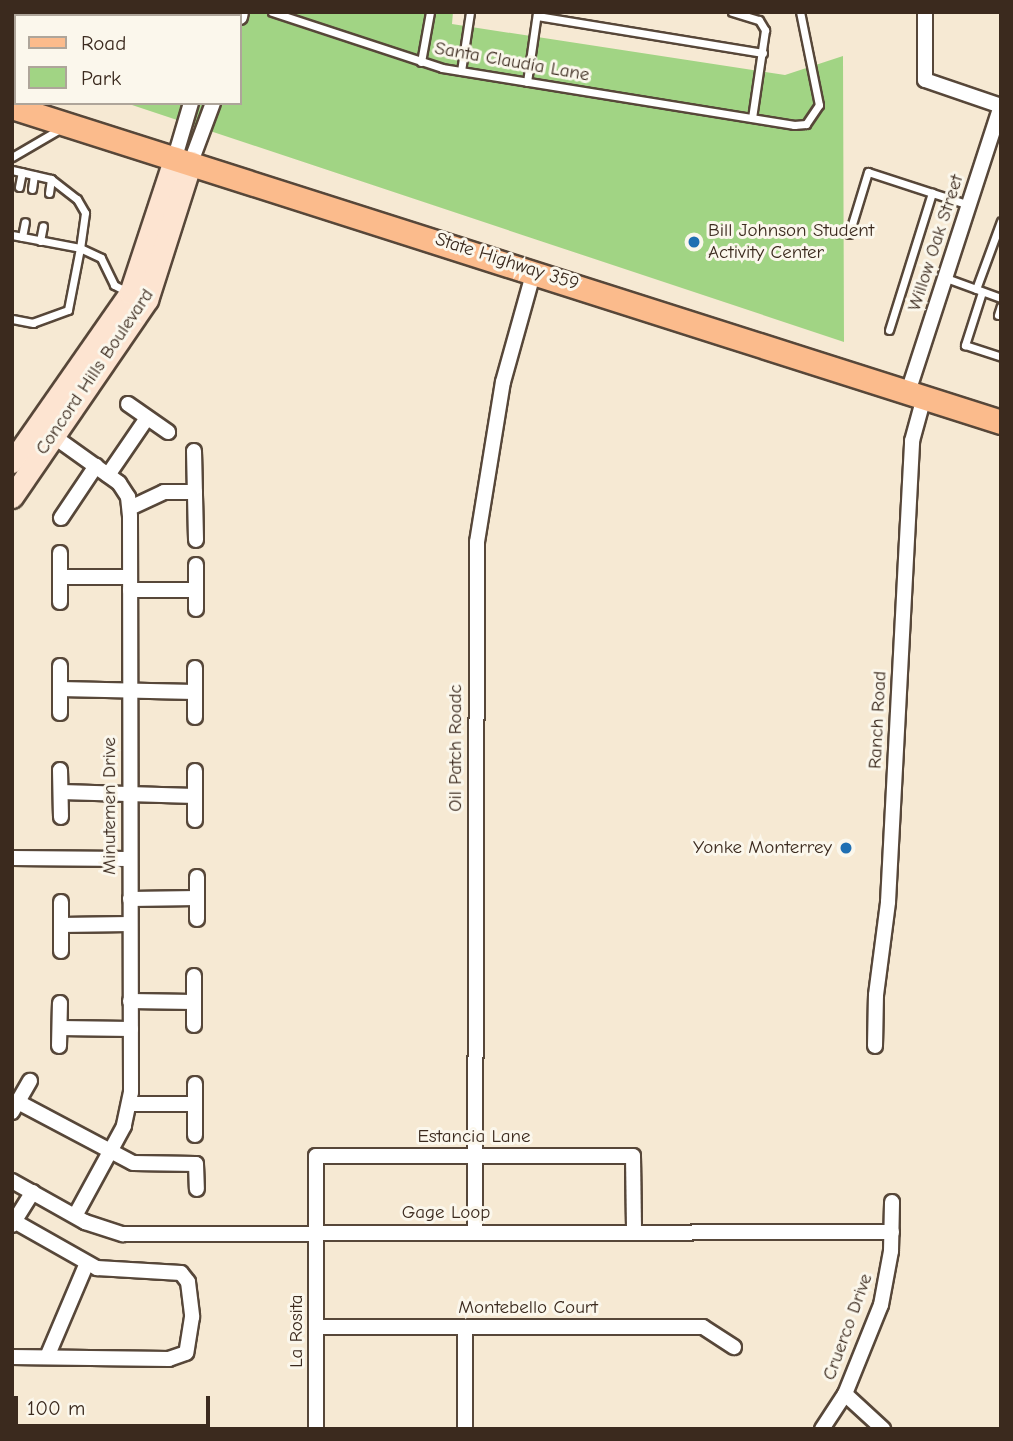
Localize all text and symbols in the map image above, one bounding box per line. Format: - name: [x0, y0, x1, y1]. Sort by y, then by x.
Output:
- legend: [14, 14, 242, 105]
- text: Road: [81, 31, 126, 55]
- street label: Santa Claudia Lane: [433, 37, 591, 87]
- text: Park: [81, 66, 121, 90]
- street label: Willow Oak Street: [903, 172, 969, 314]
- place label: Bill Johnson Student Activity Center: [708, 220, 874, 264]
- street label: State Highway 359: [432, 228, 582, 296]
- marker: Bill Johnson Student Activity Center: [686, 234, 702, 250]
- street label: Concord Hills Boulevard: [31, 285, 159, 459]
- street label: Ranch Road: [864, 670, 892, 770]
- street label: Oil Patch Roadc: [445, 684, 467, 812]
- street label: Minutemen Drive: [99, 737, 121, 875]
- place label: Yonke Monterrey: [693, 837, 832, 859]
- marker: Yonke Monterrey: [838, 840, 854, 856]
- street label: Estancia Lane: [417, 1126, 531, 1148]
- street label: Gage Loop: [402, 1202, 490, 1224]
- street label: Cruerco Drive: [818, 1271, 878, 1383]
- street label: La Rosita: [286, 1294, 308, 1368]
- street label: Montebello Court: [458, 1297, 598, 1319]
- scale bar: [18, 1382, 214, 1426]
- text: 100 m: [27, 1396, 85, 1420]

